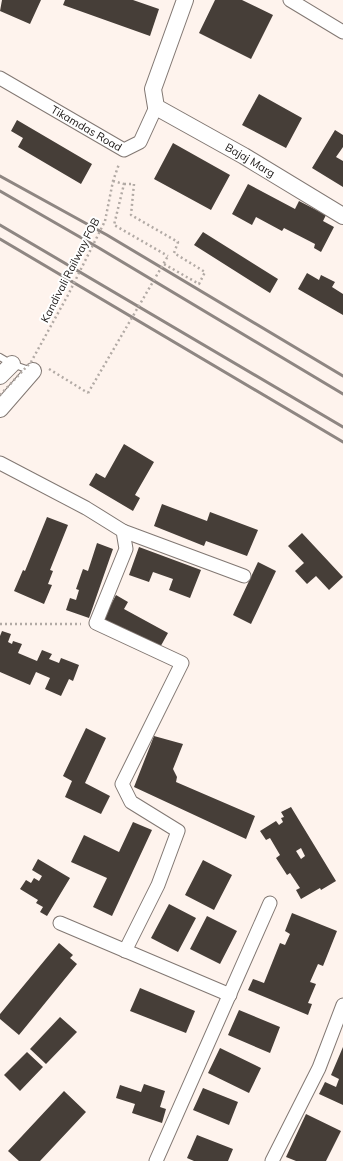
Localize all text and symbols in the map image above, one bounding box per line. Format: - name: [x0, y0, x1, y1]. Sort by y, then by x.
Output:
- street label: Tikamdas Road: [48, 102, 124, 154]
- street label: Bajaj Marg: [223, 140, 278, 180]
- street label: Kandivali Railway FOB: [37, 215, 103, 325]

